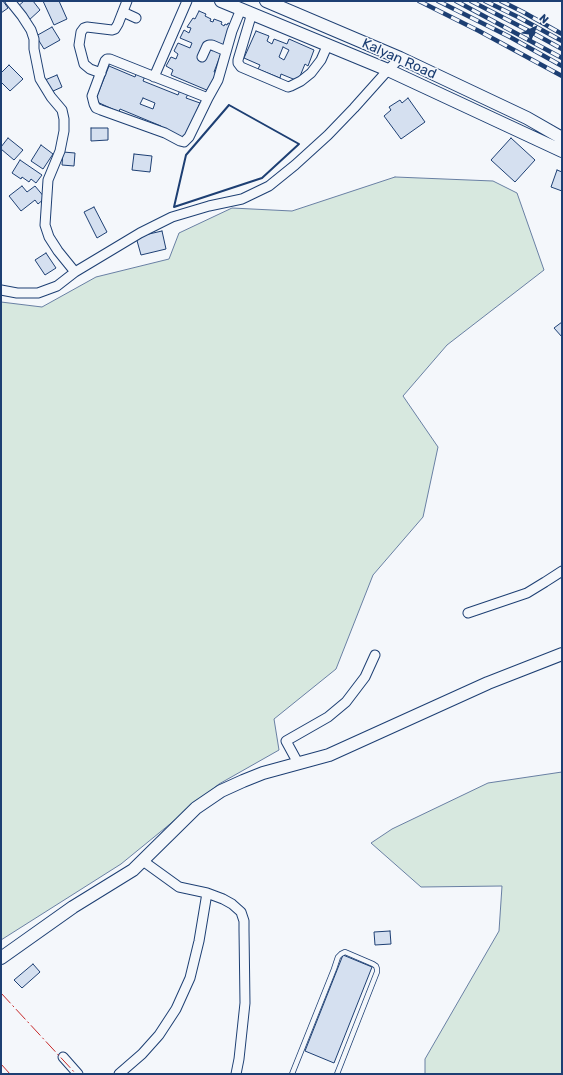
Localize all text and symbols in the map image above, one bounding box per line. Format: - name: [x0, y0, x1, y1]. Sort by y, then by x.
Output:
- north arrow: [515, 8, 555, 48]
- text: N: [536, 12, 551, 26]
- street label: Kalyan Road: [359, 35, 439, 83]

